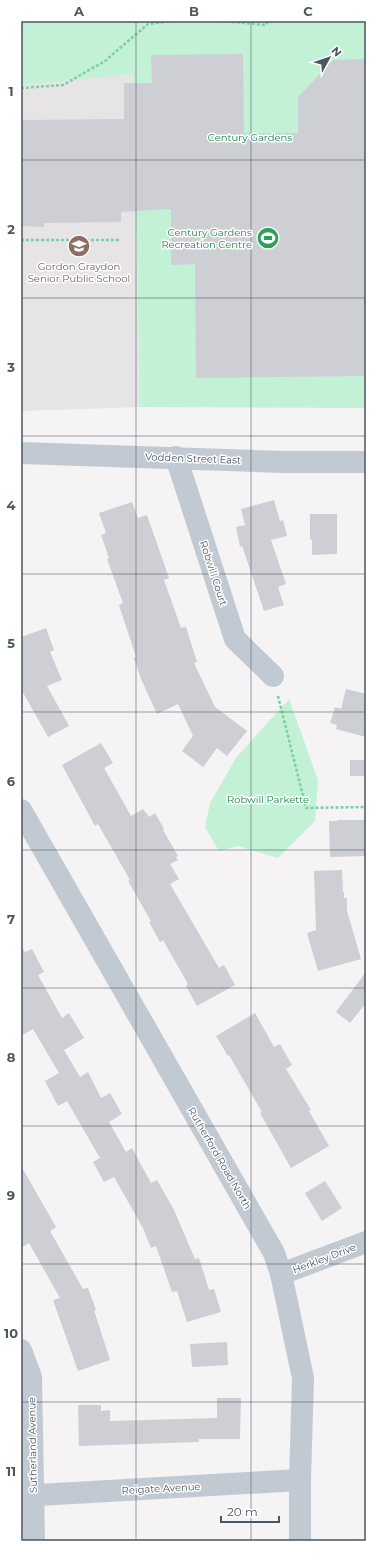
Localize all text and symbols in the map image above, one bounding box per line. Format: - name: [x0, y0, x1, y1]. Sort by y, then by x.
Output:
- text: A: [73, 3, 85, 19]
- text: B: [189, 3, 199, 19]
- text: C: [303, 3, 313, 19]
- north arrow: [309, 38, 349, 78]
- text: N: [328, 44, 345, 59]
- text: 1: [8, 83, 14, 99]
- park label: Century Gardens: [208, 131, 292, 144]
- text: 2: [7, 221, 15, 237]
- sports icon: Century Gardens Recreation Centre: [255, 225, 281, 251]
- place label: Century Gardens Recreation Centre: [161, 226, 252, 251]
- school or university icon: Gordon Graydon Senior Public School: [66, 233, 92, 259]
- place label: Gordon Graydon Senior Public School: [28, 260, 130, 285]
- text: 3: [6, 359, 15, 375]
- street label: Vodden Street East: [145, 450, 241, 467]
- text: 4: [7, 497, 16, 513]
- street label: Robwill Court: [197, 539, 230, 607]
- text: 5: [7, 635, 15, 651]
- text: 6: [7, 773, 16, 789]
- park label: Robwill Parkette: [227, 793, 309, 806]
- text: 7: [7, 911, 15, 927]
- text: 8: [7, 1049, 16, 1065]
- street label: Rutherford Road North: [185, 1105, 254, 1212]
- text: 9: [7, 1187, 15, 1203]
- street label: Herkley Drive: [291, 1240, 358, 1277]
- text: 10: [4, 1325, 18, 1341]
- street label: Sutherland Avenue: [25, 1397, 40, 1493]
- text: 11: [6, 1463, 16, 1479]
- street label: Reigate Avenue: [121, 1480, 201, 1497]
- scale bar: [221, 1498, 279, 1524]
- text: 20 m: [227, 1504, 258, 1519]

